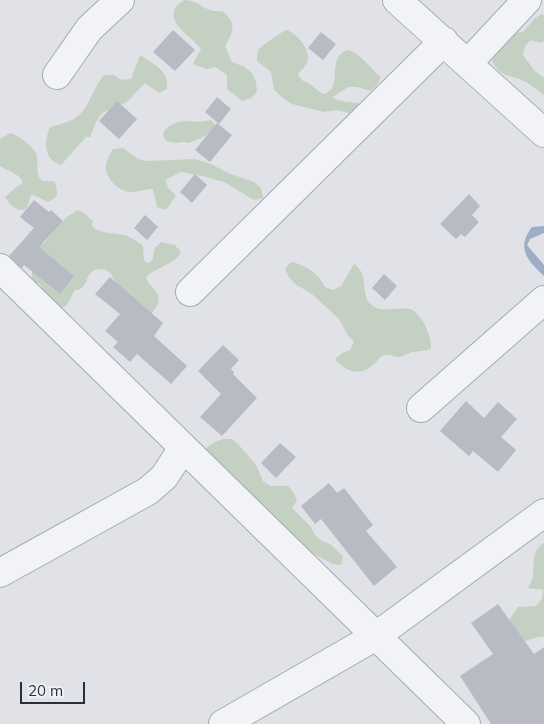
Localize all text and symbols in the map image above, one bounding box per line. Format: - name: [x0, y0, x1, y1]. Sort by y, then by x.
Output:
- scale bar: [22, 672, 88, 704]
- text: 20 m: [28, 681, 63, 700]

